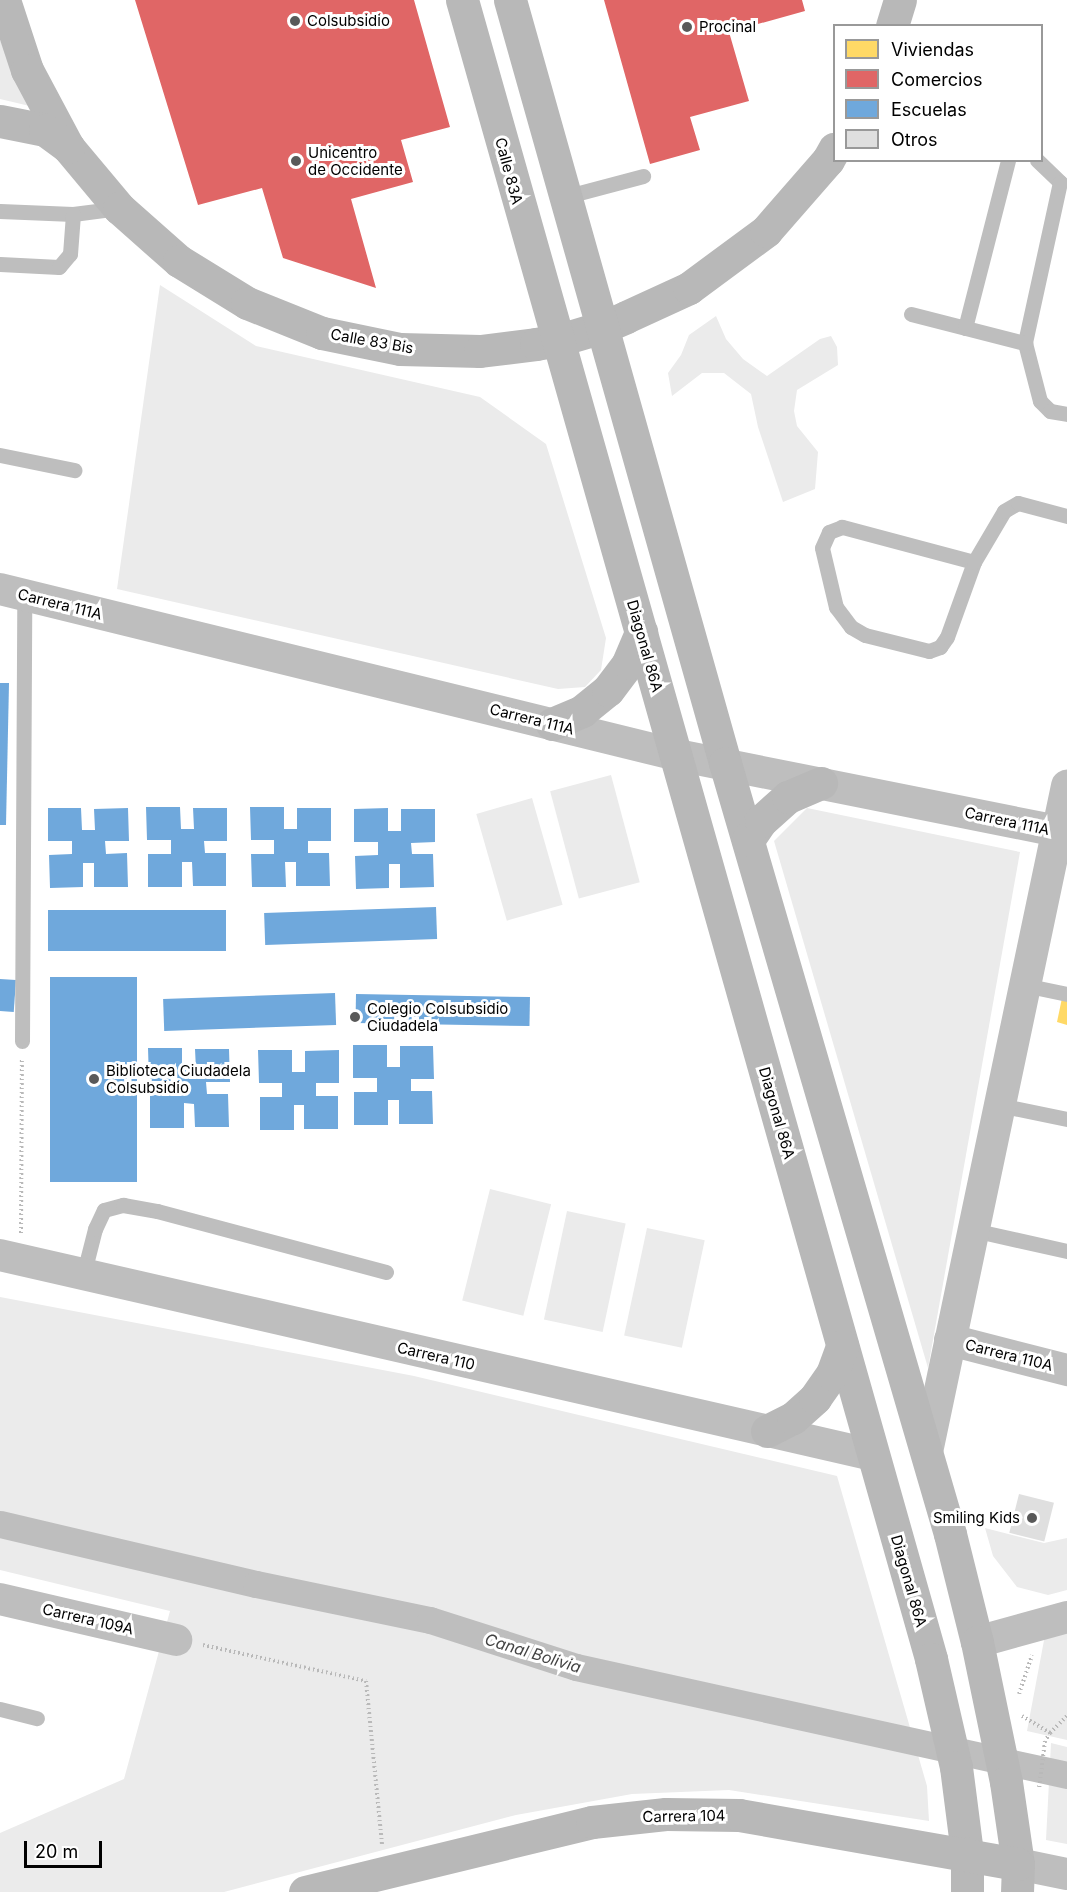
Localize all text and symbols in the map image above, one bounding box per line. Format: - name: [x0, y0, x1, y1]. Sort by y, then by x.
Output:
- place label: Colsubsidio: [307, 12, 390, 30]
- marker: Colsubsidio: [288, 14, 302, 28]
- place label: Procinal: [699, 18, 756, 36]
- marker: Procinal: [680, 20, 694, 34]
- legend: [833, 24, 1043, 162]
- text: Viviendas: [891, 39, 974, 60]
- text: Comercios: [891, 69, 983, 90]
- text: Escuelas: [891, 99, 967, 120]
- text: Otros: [891, 129, 937, 150]
- street label: Calle 83A: [491, 136, 527, 206]
- place label: Unicentro de Occidente: [308, 143, 403, 178]
- marker: Unicentro de Occidente: [289, 154, 303, 168]
- street label: Calle 83 Bis: [329, 325, 415, 357]
- street label: Carrera 111A: [16, 585, 104, 623]
- street label: Diagonal 86A: [623, 598, 667, 694]
- street label: Carrera 111A: [488, 700, 576, 738]
- street label: Carrera 111A: [963, 803, 1051, 839]
- place label: Colegio Colsubsidio Ciudadela: [367, 999, 508, 1034]
- marker: Colegio Colsubsidio Ciudadela: [348, 1010, 362, 1024]
- place label: Biblioteca Ciudadela Colsubsidio: [106, 1061, 251, 1096]
- street label: Diagonal 86A: [755, 1065, 799, 1161]
- marker: Biblioteca Ciudadela Colsubsidio: [87, 1072, 101, 1086]
- street label: Carrera 110A: [963, 1335, 1055, 1375]
- street label: Carrera 110: [395, 1338, 477, 1374]
- place label: Smiling Kids: [933, 1509, 1020, 1527]
- marker: Smiling Kids: [1025, 1511, 1039, 1525]
- street label: Diagonal 86A: [887, 1533, 931, 1629]
- street label: Carrera 109A: [41, 1600, 135, 1638]
- water label: Canal Bolivia: [483, 1629, 583, 1677]
- street label: Carrera 104: [642, 1806, 726, 1826]
- scale bar: [27, 1829, 105, 1867]
- text: 20 m: [35, 1841, 78, 1862]

